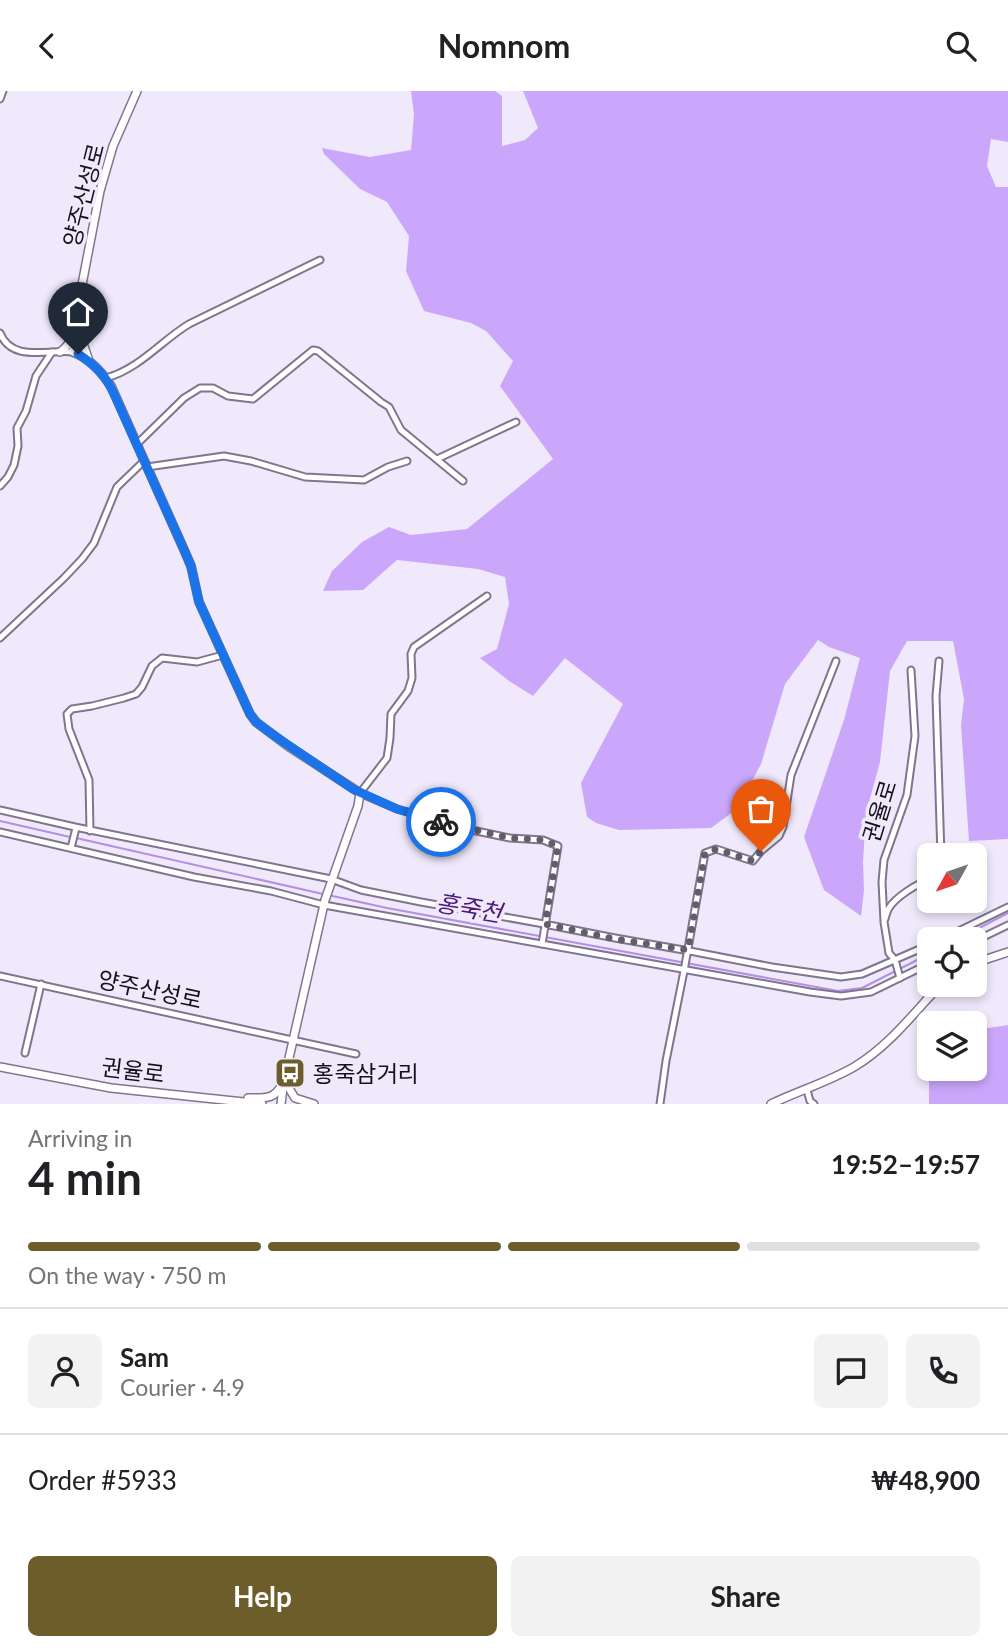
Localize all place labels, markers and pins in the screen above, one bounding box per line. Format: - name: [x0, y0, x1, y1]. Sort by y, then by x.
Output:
- pin: [48, 282, 108, 354]
- pin: [731, 779, 791, 851]
- bus stop icon: 홍죽삼거리: [273, 1056, 307, 1090]
- place label: 홍죽삼거리: [313, 1059, 419, 1087]

